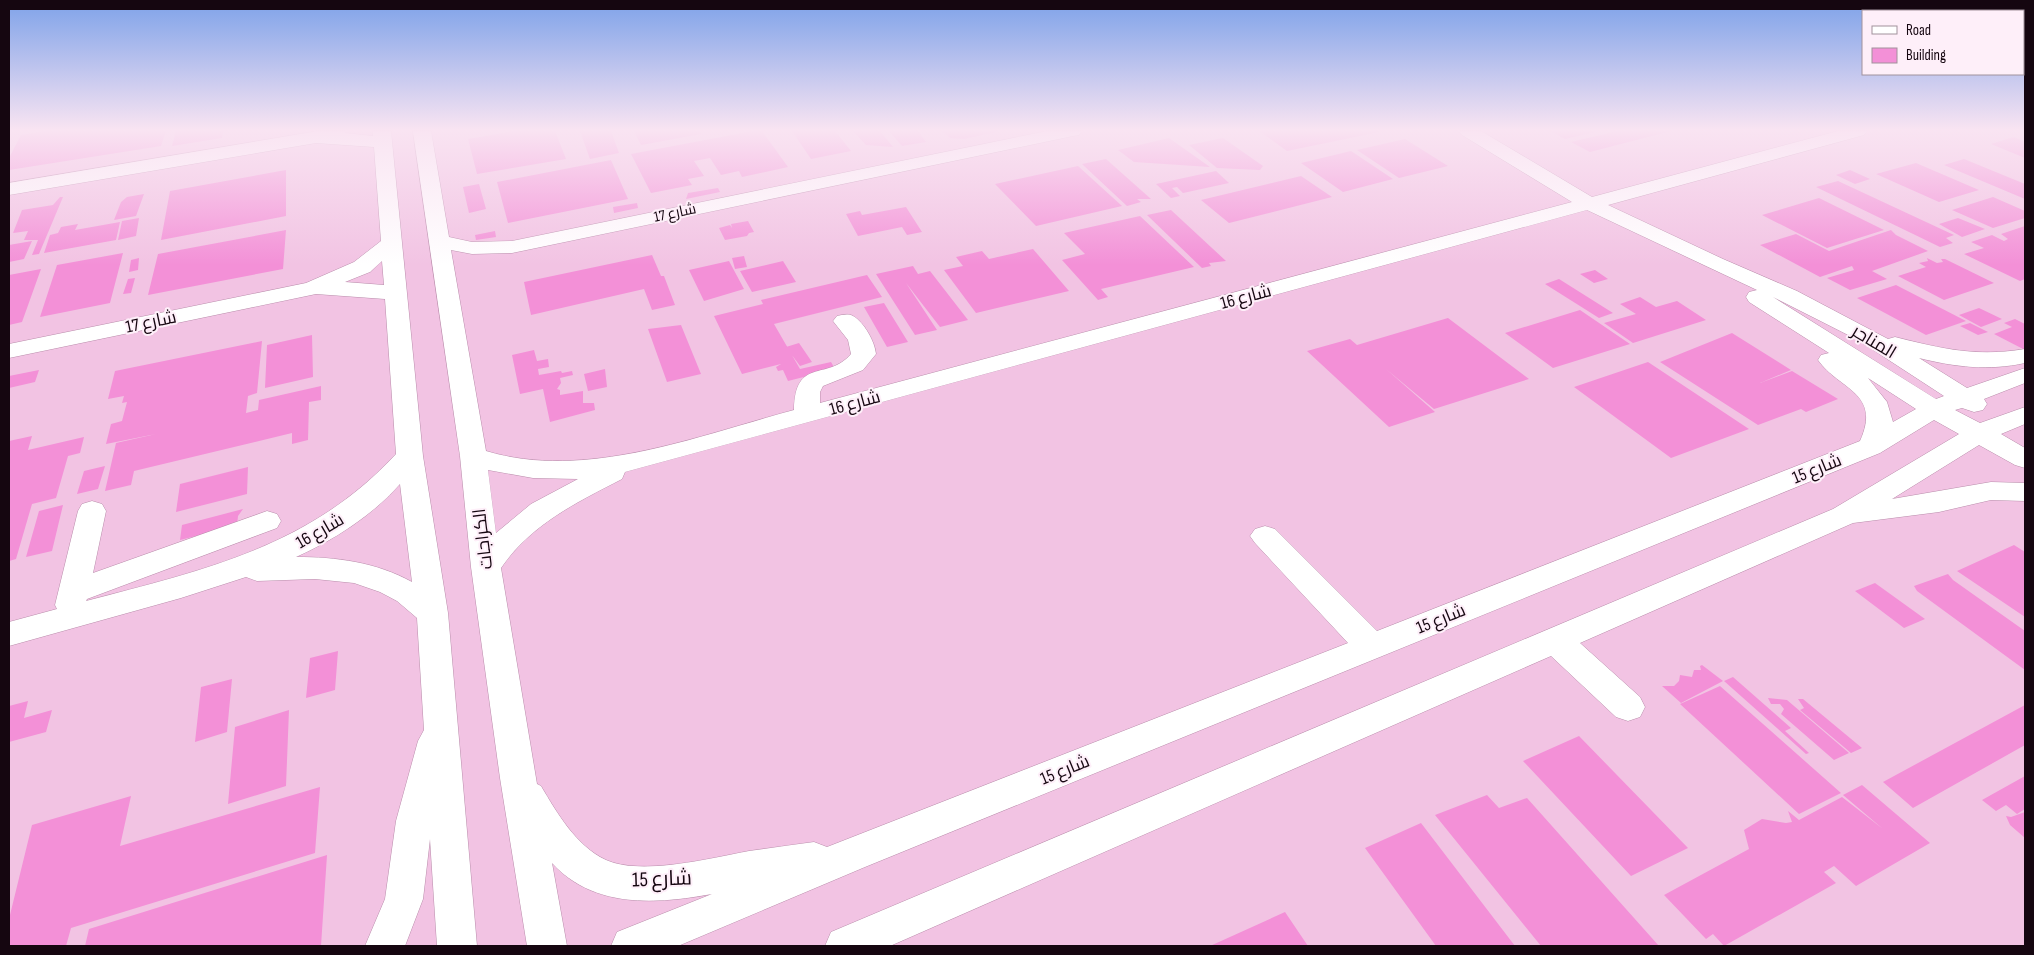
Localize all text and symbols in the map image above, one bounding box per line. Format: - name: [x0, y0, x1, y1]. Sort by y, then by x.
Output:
- legend: [1862, 10, 2024, 75]
- text: Road: [1906, 21, 1931, 40]
- text: Building: [1906, 46, 1946, 65]
- street label: شارع 17: [652, 199, 698, 228]
- street label: شارع 16: [1218, 280, 1274, 315]
- street label: شارع 17: [124, 306, 178, 339]
- street label: المناجر: [1847, 320, 1900, 363]
- street label: شارع 16: [827, 386, 883, 421]
- street label: شارع 15: [1789, 450, 1845, 489]
- street label: الكراجات: [469, 507, 497, 571]
- street label: شارع 16: [292, 509, 348, 554]
- street label: شارع 15: [1413, 600, 1469, 639]
- street label: شارع 15: [1037, 751, 1093, 790]
- street label: شارع 15: [632, 865, 692, 894]

